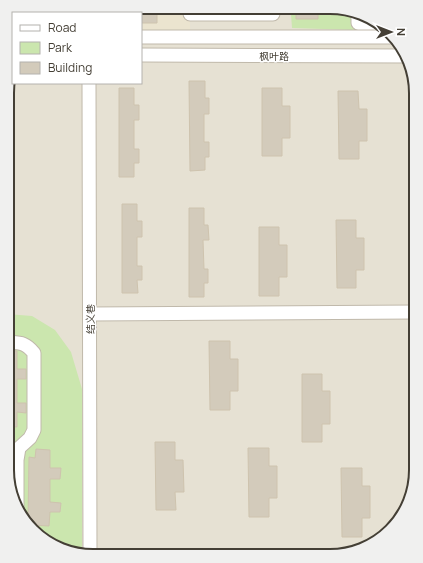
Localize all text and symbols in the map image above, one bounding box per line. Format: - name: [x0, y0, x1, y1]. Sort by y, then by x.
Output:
- legend: [12, 12, 142, 84]
- north arrow: [371, 12, 411, 52]
- text: Road: [48, 19, 76, 36]
- text: N: [394, 28, 409, 36]
- text: Park: [48, 39, 73, 56]
- street label: 枫叶路: [259, 49, 289, 63]
- text: Building: [48, 59, 92, 76]
- street label: 结义巷: [83, 304, 97, 334]

